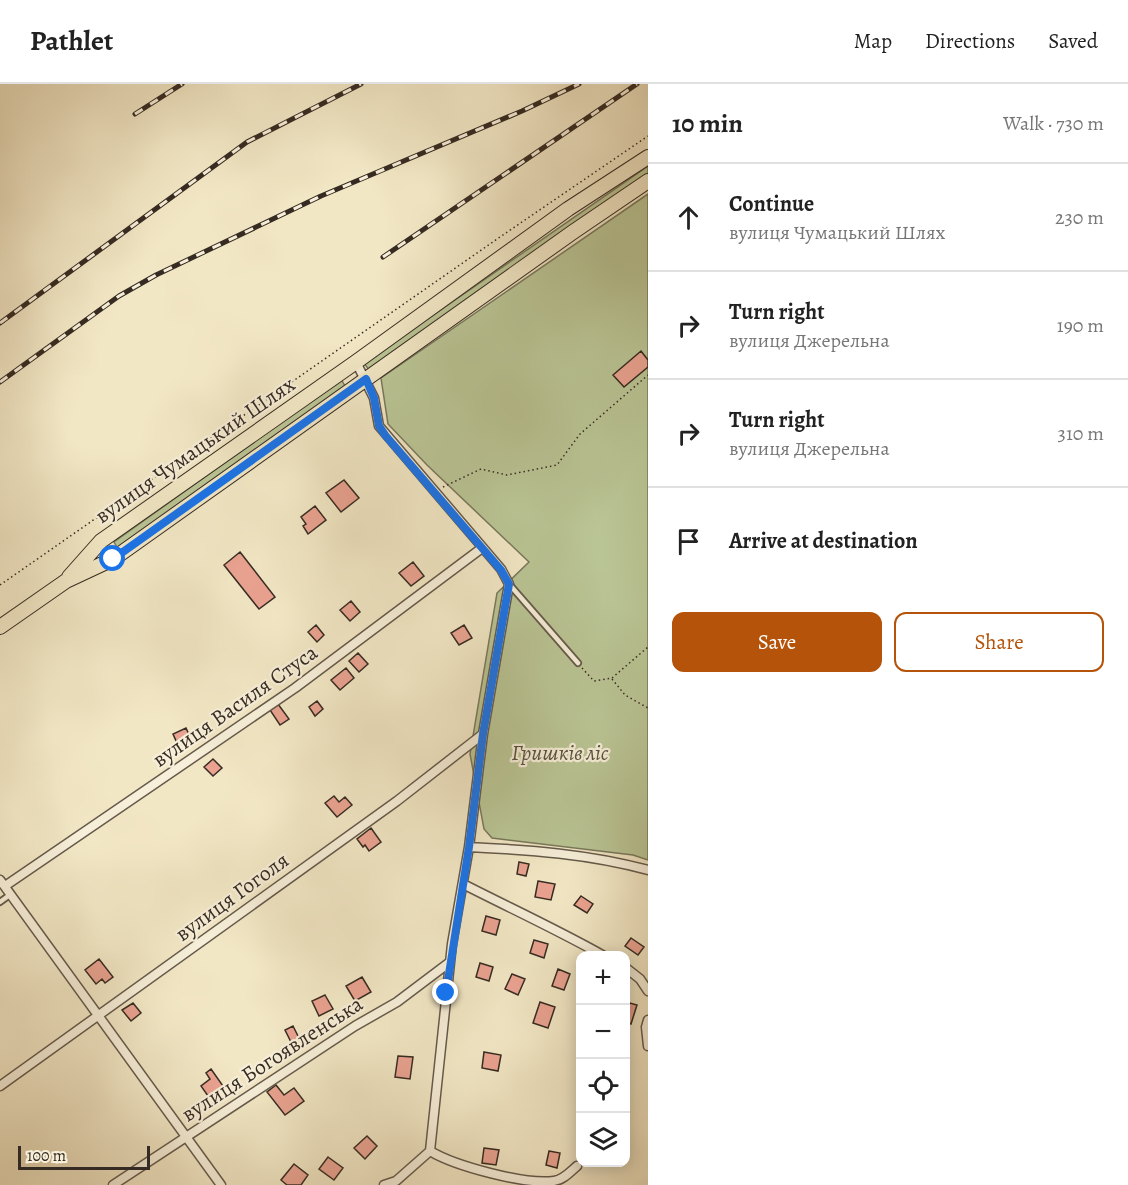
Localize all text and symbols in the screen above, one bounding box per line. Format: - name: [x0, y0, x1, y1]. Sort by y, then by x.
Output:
- text: Pathlet: [30, 22, 113, 60]
- text: Map: [854, 27, 892, 55]
- text: Directions: [925, 27, 1015, 55]
- text: Saved: [1048, 27, 1098, 55]
- text: 10 min: [672, 106, 743, 141]
- text: Walk · 730 m: [1003, 110, 1104, 137]
- text: Continue: [729, 189, 814, 219]
- icon: ahead: [672, 201, 705, 234]
- text: 230 m: [1055, 204, 1104, 231]
- text: вулиця Чумацький Шлях: [729, 219, 945, 246]
- text: Turn right: [729, 297, 825, 327]
- icon: right: [672, 309, 705, 342]
- text: 190 m: [1057, 312, 1104, 339]
- text: вулиця Джерельна: [729, 327, 890, 354]
- street label: вулиця Чумацький Шлях: [89, 369, 301, 531]
- text: Turn right: [729, 405, 825, 435]
- icon: right: [672, 417, 705, 450]
- text: 310 m: [1058, 420, 1104, 447]
- text: вулиця Джерельна: [729, 435, 890, 462]
- icon: arrive: [672, 525, 705, 558]
- text: Arrive at destination: [729, 526, 918, 556]
- route start: [99, 545, 125, 571]
- button: Save: [672, 612, 882, 672]
- button: Share: [894, 612, 1104, 672]
- street label: вулиця Василя Стуса: [146, 637, 324, 774]
- park label: Гришків ліс: [511, 738, 609, 768]
- street label: вулиця Гоголя: [169, 846, 295, 948]
- map controls: [576, 951, 630, 1167]
- button: +: [576, 951, 630, 1005]
- route end: [432, 979, 458, 1005]
- street label: вулиця Богоявленська: [175, 989, 369, 1129]
- button: −: [576, 1005, 630, 1059]
- button: locate: [576, 1059, 630, 1113]
- button: layers: [576, 1113, 630, 1167]
- scale bar: [18, 1143, 150, 1170]
- text: 100 m: [27, 1145, 66, 1167]

